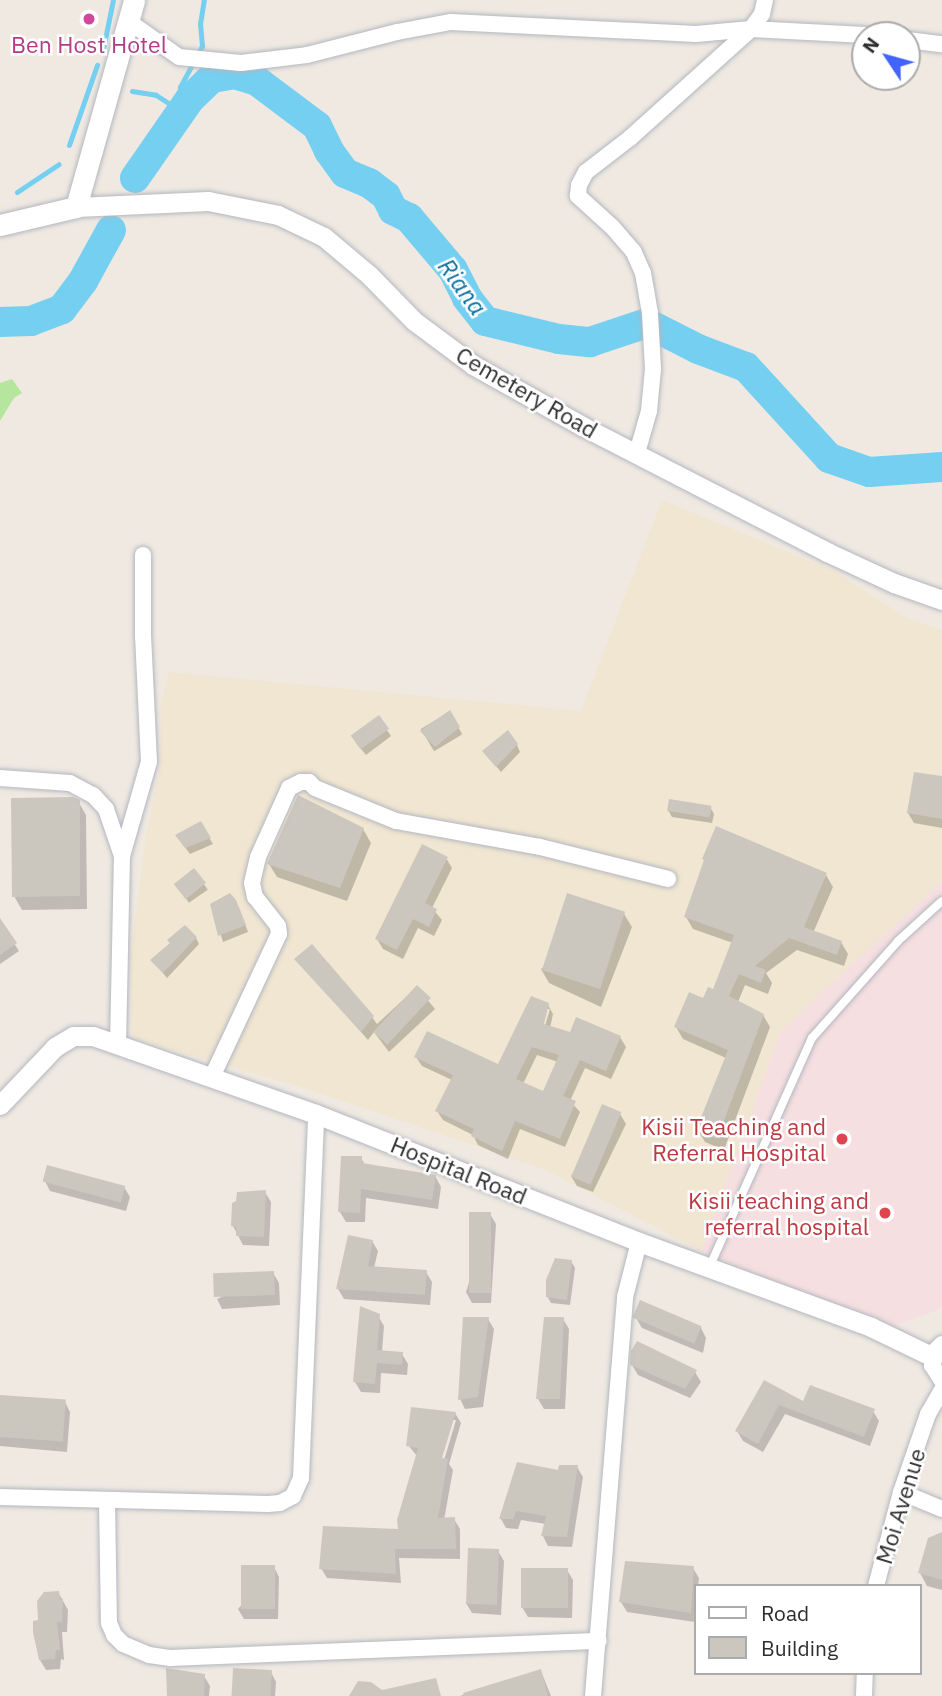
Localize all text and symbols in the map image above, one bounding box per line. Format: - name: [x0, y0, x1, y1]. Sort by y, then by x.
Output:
- marker: Ben Host Hotel: [81, 11, 97, 27]
- north arrow: [851, 21, 921, 91]
- place label: Ben Host Hotel: [11, 30, 167, 58]
- text: N: [857, 32, 884, 57]
- water label: Riana: [432, 253, 492, 321]
- street label: Cemetery Road: [451, 340, 603, 444]
- place label: Kisii Teaching and Referral Hospital: [641, 1112, 826, 1166]
- marker: Kisii Teaching and Referral Hospital: [832, 1129, 852, 1149]
- street label: Hospital Road: [387, 1130, 531, 1210]
- place label: Kisii teaching and referral hospital: [688, 1186, 869, 1240]
- marker: Kisii teaching and referral hospital: [875, 1203, 895, 1223]
- street label: Moi Avenue: [869, 1445, 931, 1567]
- legend: [694, 1584, 921, 1675]
- text: Road: [761, 1599, 809, 1627]
- text: Building: [761, 1634, 838, 1662]

